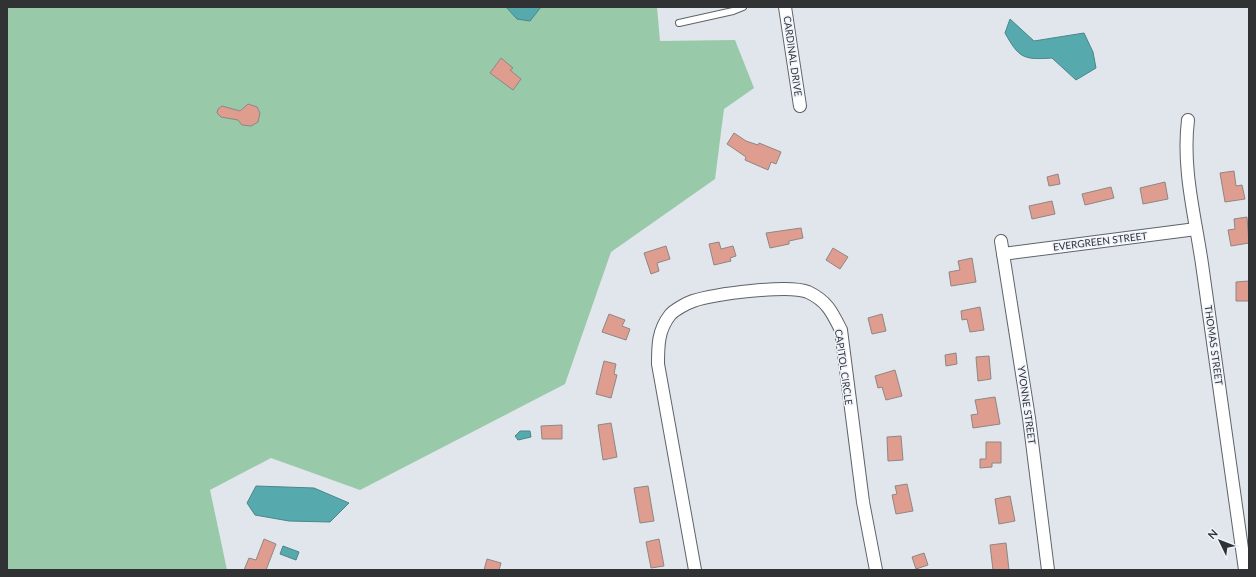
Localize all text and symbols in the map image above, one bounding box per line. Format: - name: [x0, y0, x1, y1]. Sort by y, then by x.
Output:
- street label: CARDINAL DRIVE: [781, 15, 805, 97]
- street label: EVERGREEN STREET: [1052, 229, 1148, 253]
- street label: THOMAS STREET: [1202, 304, 1226, 386]
- street label: CAPITOL CIRCLE: [833, 328, 855, 406]
- street label: YVONNE STREET: [1016, 365, 1038, 445]
- north arrow: [1200, 521, 1240, 561]
- text: N: [1205, 526, 1220, 541]

